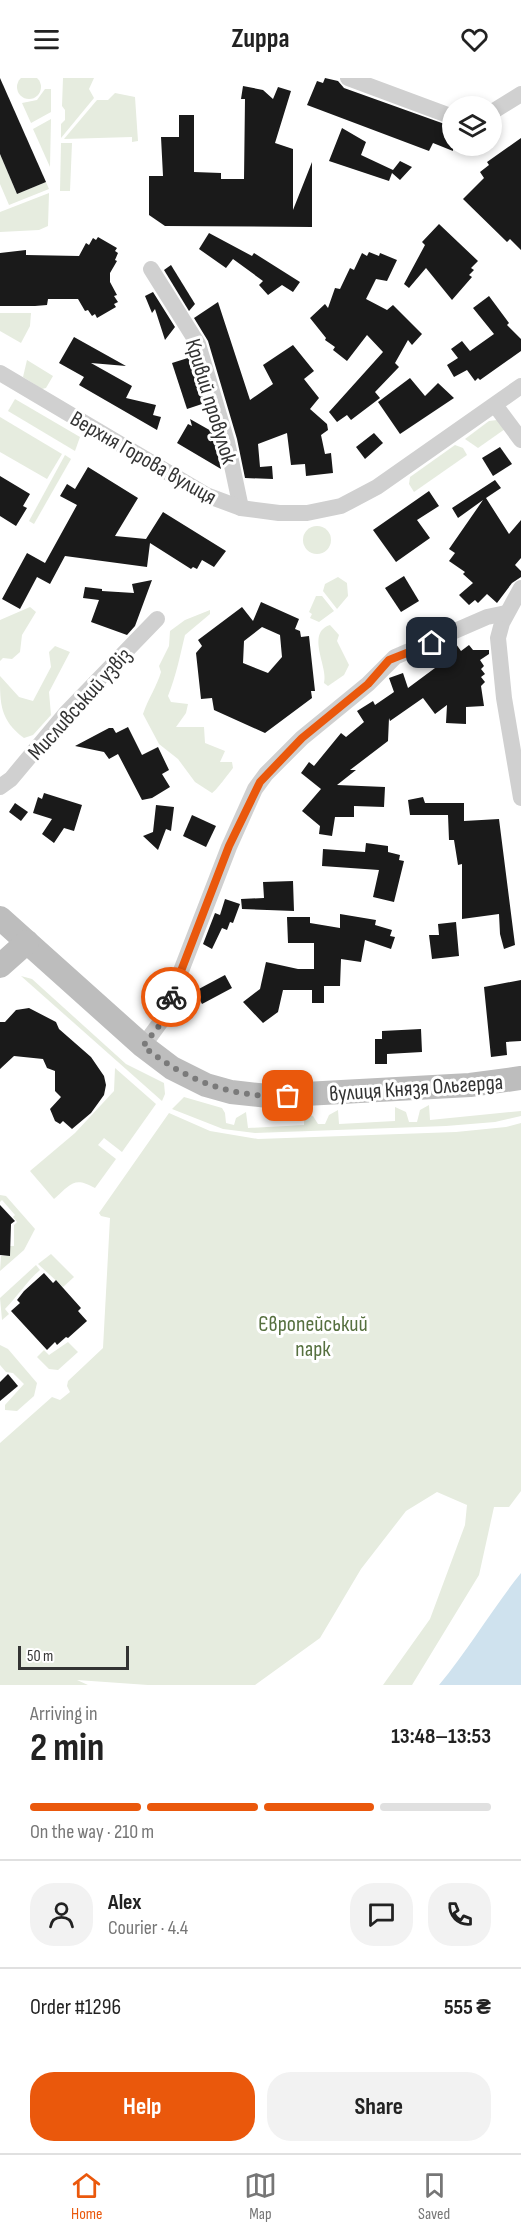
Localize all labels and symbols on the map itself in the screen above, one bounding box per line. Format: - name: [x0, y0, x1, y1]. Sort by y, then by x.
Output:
- street label: Кривий провулок: [179, 336, 243, 468]
- street label: Верхня Горова вулиця: [65, 406, 221, 511]
- pin: [406, 617, 457, 668]
- street label: Мисливський узвіз: [22, 642, 138, 766]
- courier: [141, 967, 201, 1027]
- street label: вулиця Князя Ольгерда: [328, 1069, 504, 1108]
- pin: [262, 1070, 313, 1121]
- park label: Європейський парк: [258, 1311, 368, 1363]
- scale bar: [18, 1643, 129, 1670]

